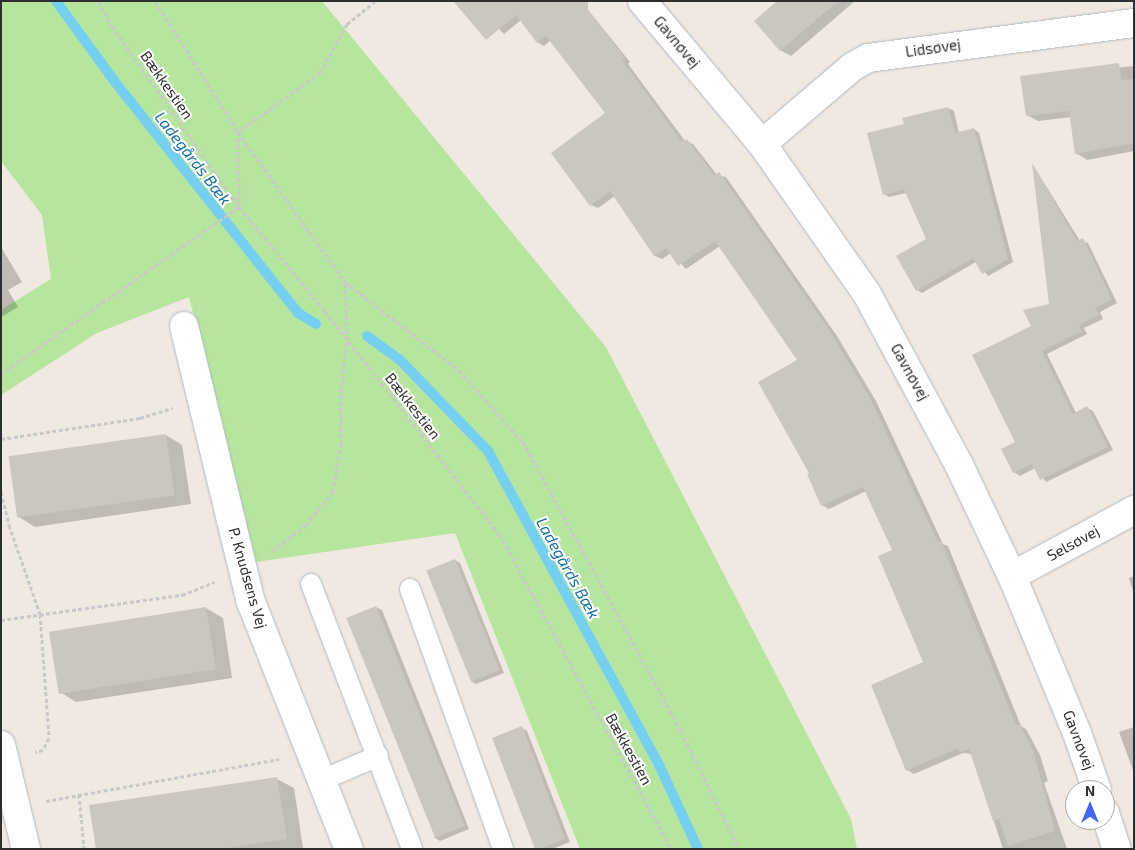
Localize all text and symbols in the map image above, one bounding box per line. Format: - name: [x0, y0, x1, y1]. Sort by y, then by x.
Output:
- street label: Gavnøvej: [650, 12, 704, 72]
- street label: Lidsøvej: [904, 35, 962, 61]
- street label: Bækkestien: [137, 47, 197, 123]
- water label: Ladegårds Bæk: [151, 108, 235, 208]
- street label: Gavnøvej: [887, 340, 933, 404]
- street label: Bækkestien: [382, 369, 444, 443]
- water label: Ladegårds Bæk: [532, 514, 604, 622]
- street label: Selsøvej: [1044, 521, 1102, 565]
- street label: P. Knudsens Vej: [225, 525, 271, 631]
- street label: Gavnøvej: [1059, 708, 1099, 772]
- street label: Bækkestien: [602, 710, 656, 788]
- north arrow: [1065, 780, 1115, 830]
- text: N: [1085, 782, 1095, 799]

